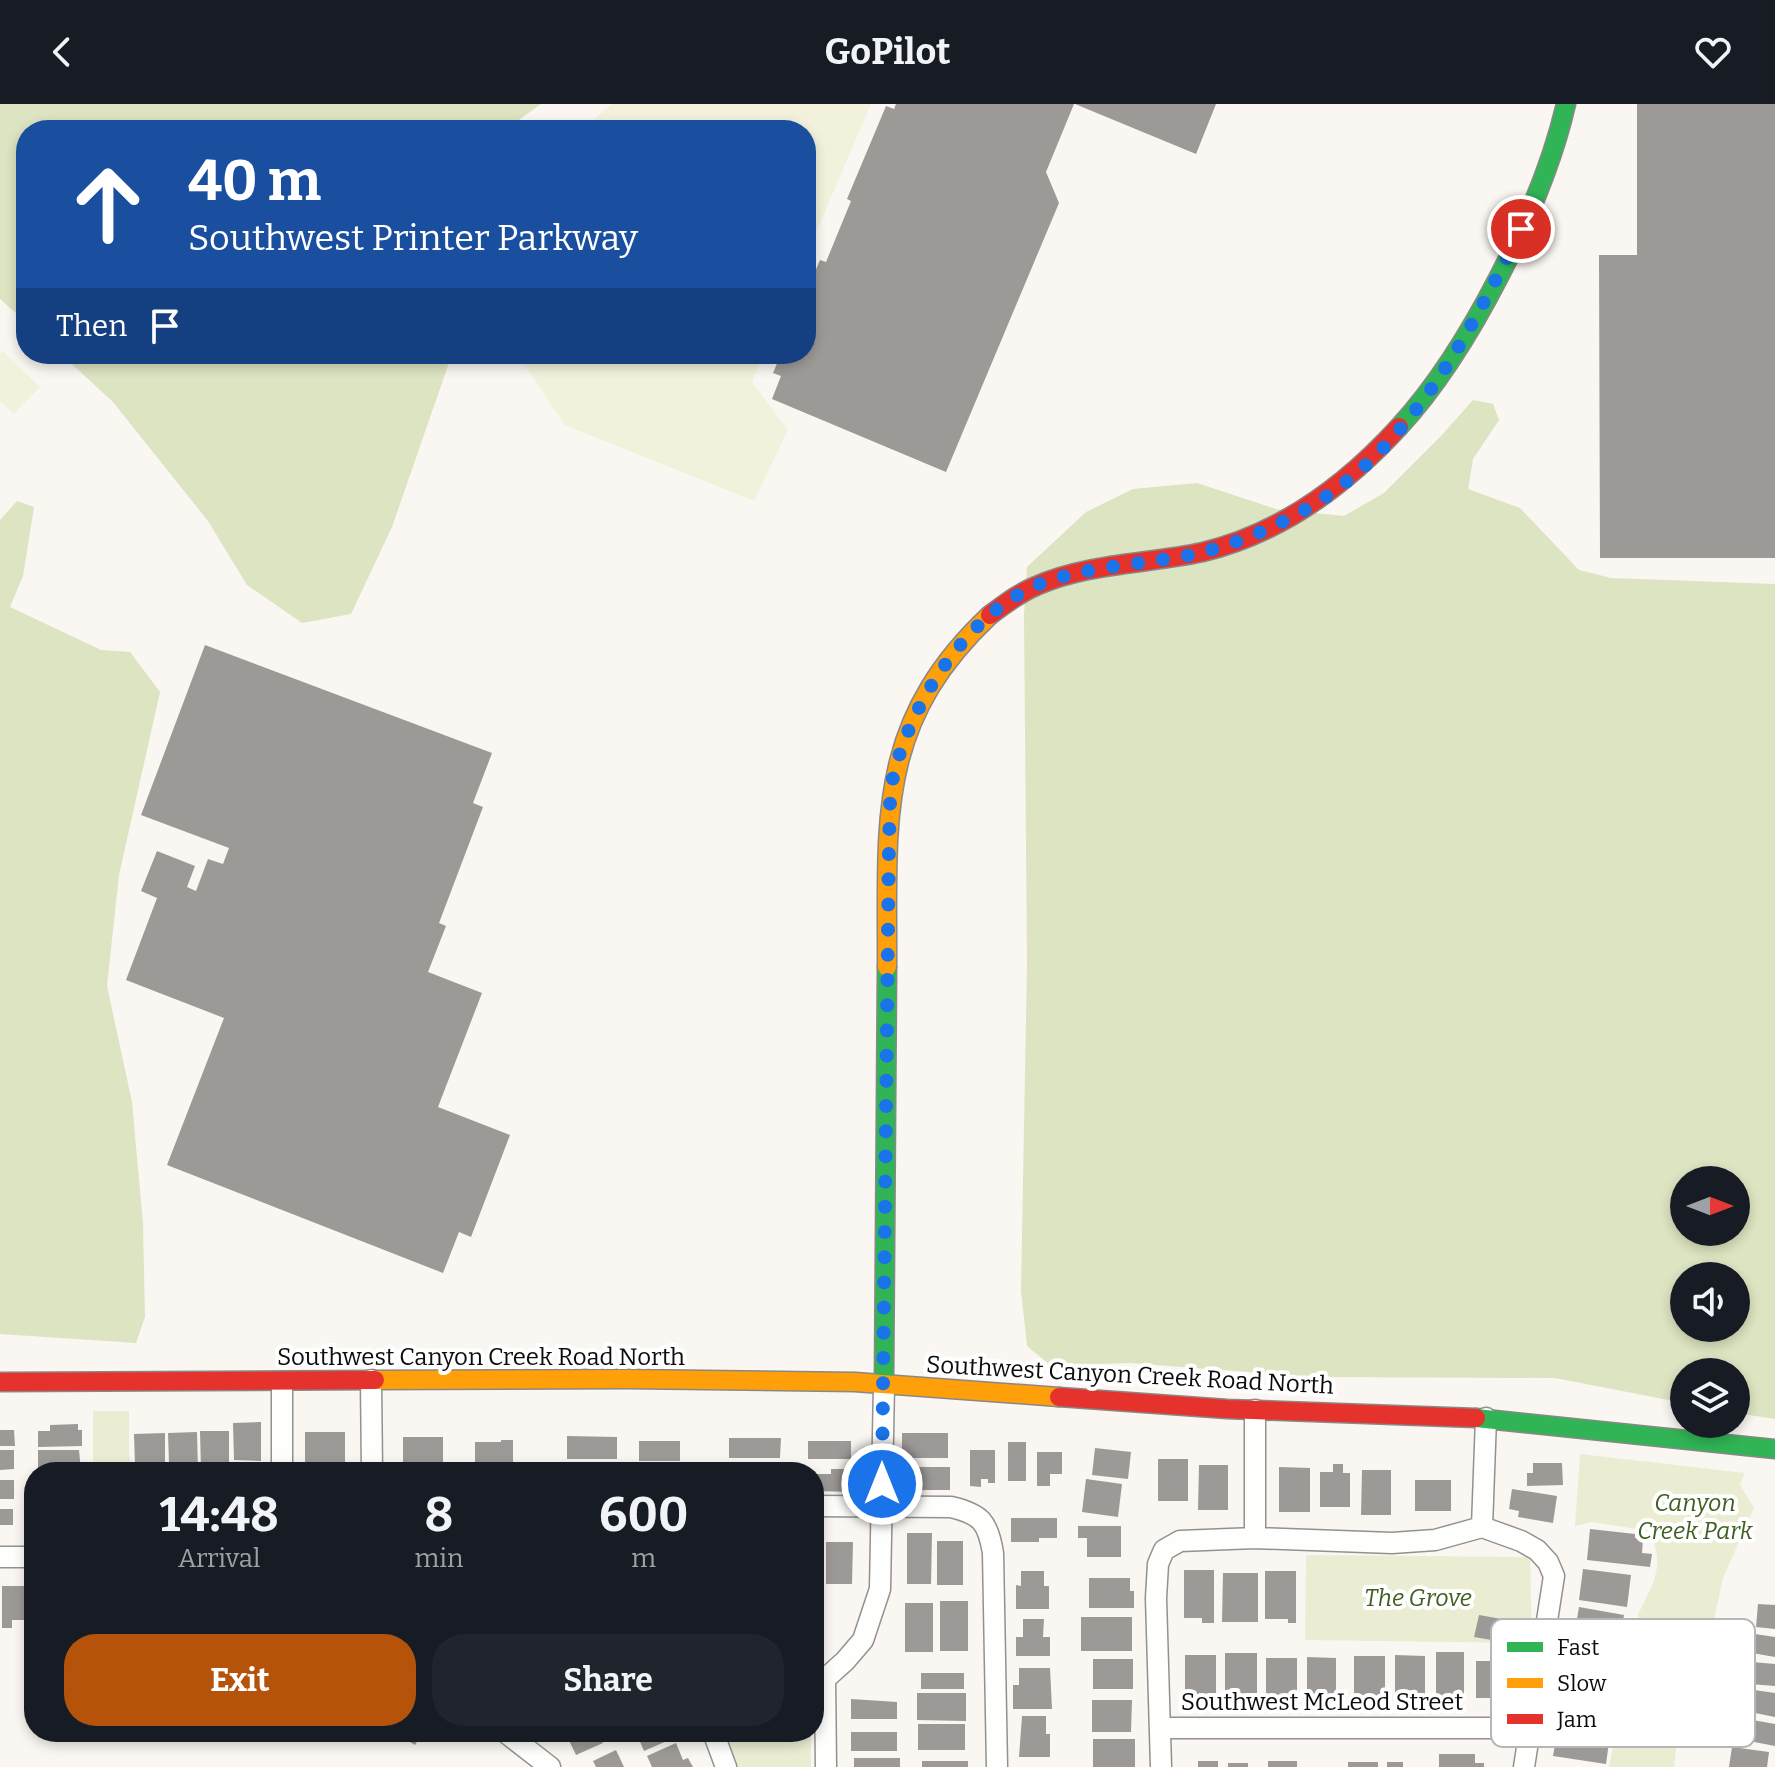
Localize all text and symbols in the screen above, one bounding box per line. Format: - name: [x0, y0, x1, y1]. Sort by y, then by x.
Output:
- icon: back: [40, 30, 84, 74]
- text: GoPilot: [824, 30, 951, 74]
- icon: heart: [1691, 30, 1735, 74]
- text: 40 m: [188, 148, 321, 215]
- icon: ahead: [56, 152, 160, 256]
- pin: [1487, 195, 1555, 263]
- icon: arrive: [1499, 207, 1543, 251]
- text: Southwest Printer Parkway: [188, 216, 638, 260]
- icon: arrive: [143, 304, 187, 348]
- text: Then: [56, 308, 127, 344]
- north arrow: [1670, 1166, 1750, 1246]
- map controls: [1670, 1166, 1750, 1438]
- button: sound: [1670, 1262, 1750, 1342]
- street label: Southwest Canyon Creek Road North: [277, 1343, 685, 1371]
- street label: Southwest Canyon Creek Road North: [926, 1350, 1335, 1400]
- button: layers: [1670, 1358, 1750, 1438]
- position arrow: [840, 1442, 924, 1526]
- text: 14:48: [160, 1486, 279, 1544]
- text: 8: [424, 1486, 453, 1544]
- text: 600: [599, 1486, 688, 1544]
- park label: Canyon Creek Park: [1637, 1489, 1754, 1545]
- text: Arrival: [178, 1543, 260, 1574]
- text: min: [414, 1543, 463, 1574]
- text: m: [631, 1543, 656, 1574]
- park label: The Grove: [1364, 1584, 1472, 1612]
- legend: [1491, 1619, 1755, 1747]
- button: Exit: [64, 1634, 416, 1726]
- button: Share: [432, 1634, 784, 1726]
- text: Fast: [1557, 1634, 1599, 1661]
- text: Slow: [1557, 1670, 1607, 1697]
- street label: Southwest McLeod Street: [1181, 1688, 1463, 1716]
- text: Jam: [1556, 1706, 1597, 1733]

